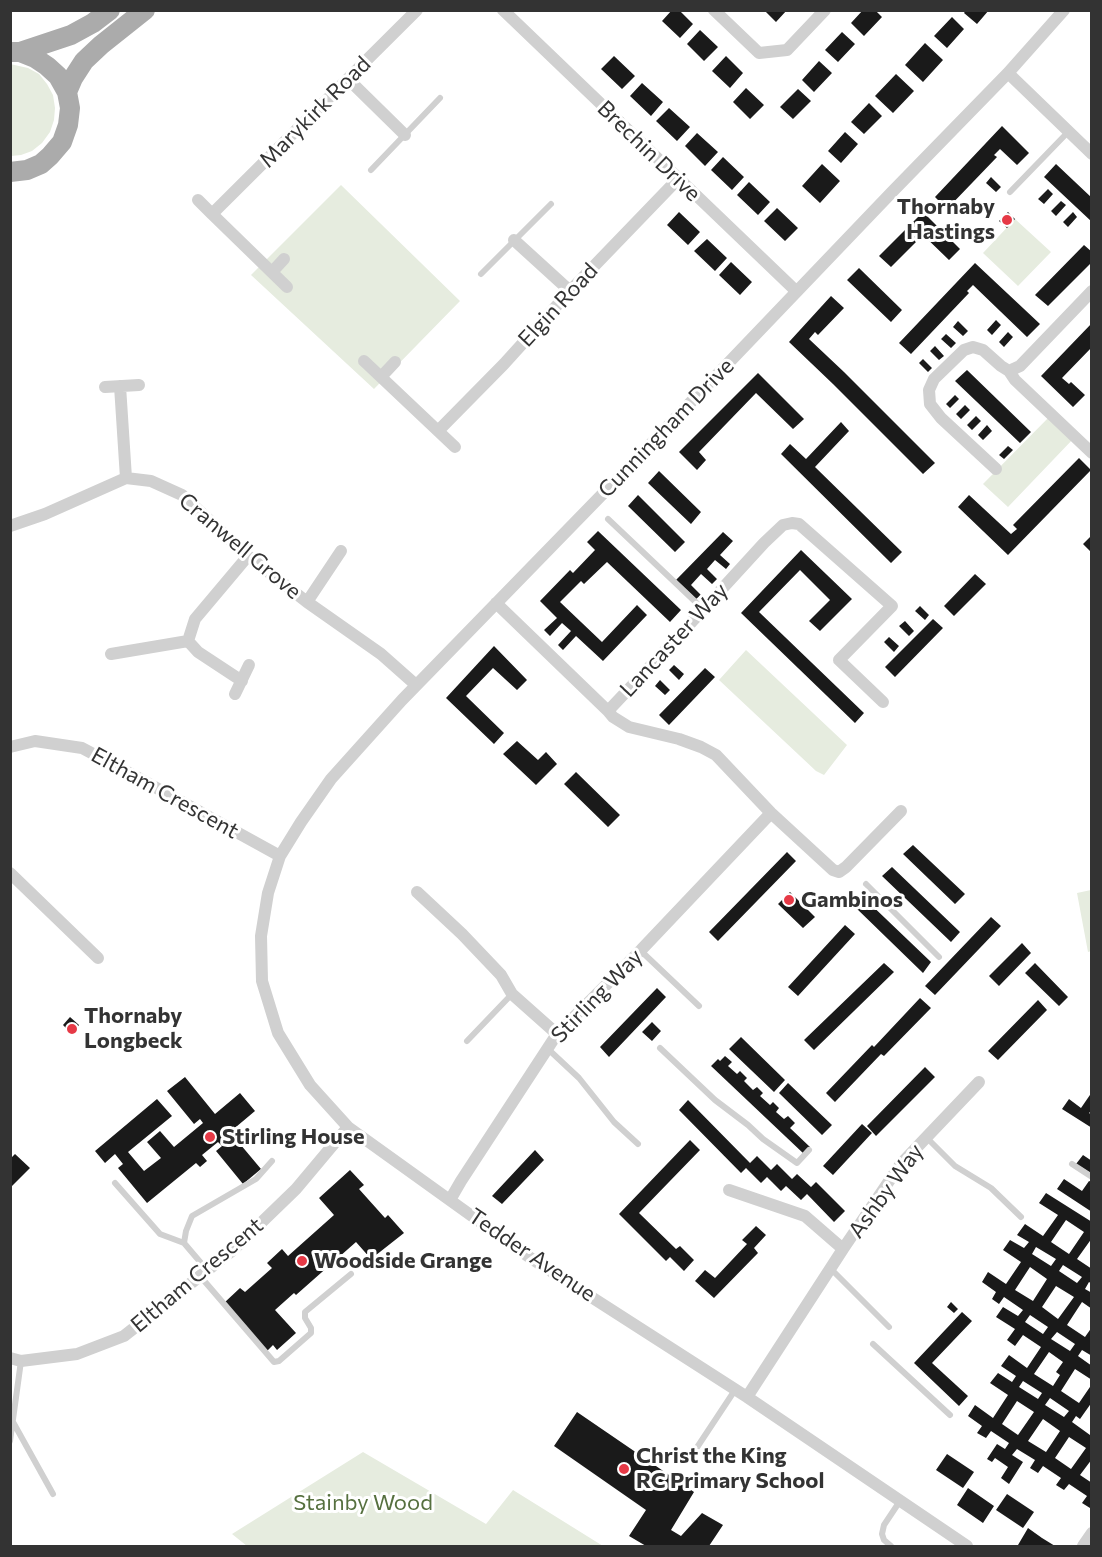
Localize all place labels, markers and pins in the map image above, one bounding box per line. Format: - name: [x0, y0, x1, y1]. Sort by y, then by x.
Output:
- place label: Thornaby Hastings: [897, 194, 995, 246]
- marker: Thornaby Hastings: [1000, 213, 1014, 227]
- place label: Gambinos: [801, 887, 903, 913]
- marker: Gambinos: [782, 893, 796, 907]
- place label: Thornaby Longbeck: [84, 1003, 183, 1054]
- marker: Thornaby Longbeck: [65, 1022, 79, 1036]
- place label: Stirling House: [222, 1124, 365, 1150]
- marker: Stirling House: [203, 1130, 217, 1144]
- place label: Woodside Grange: [314, 1248, 492, 1274]
- marker: Woodside Grange: [295, 1254, 309, 1268]
- place label: Christ the King RC Primary School: [636, 1443, 824, 1494]
- marker: Christ the King RC Primary School: [617, 1462, 631, 1476]

